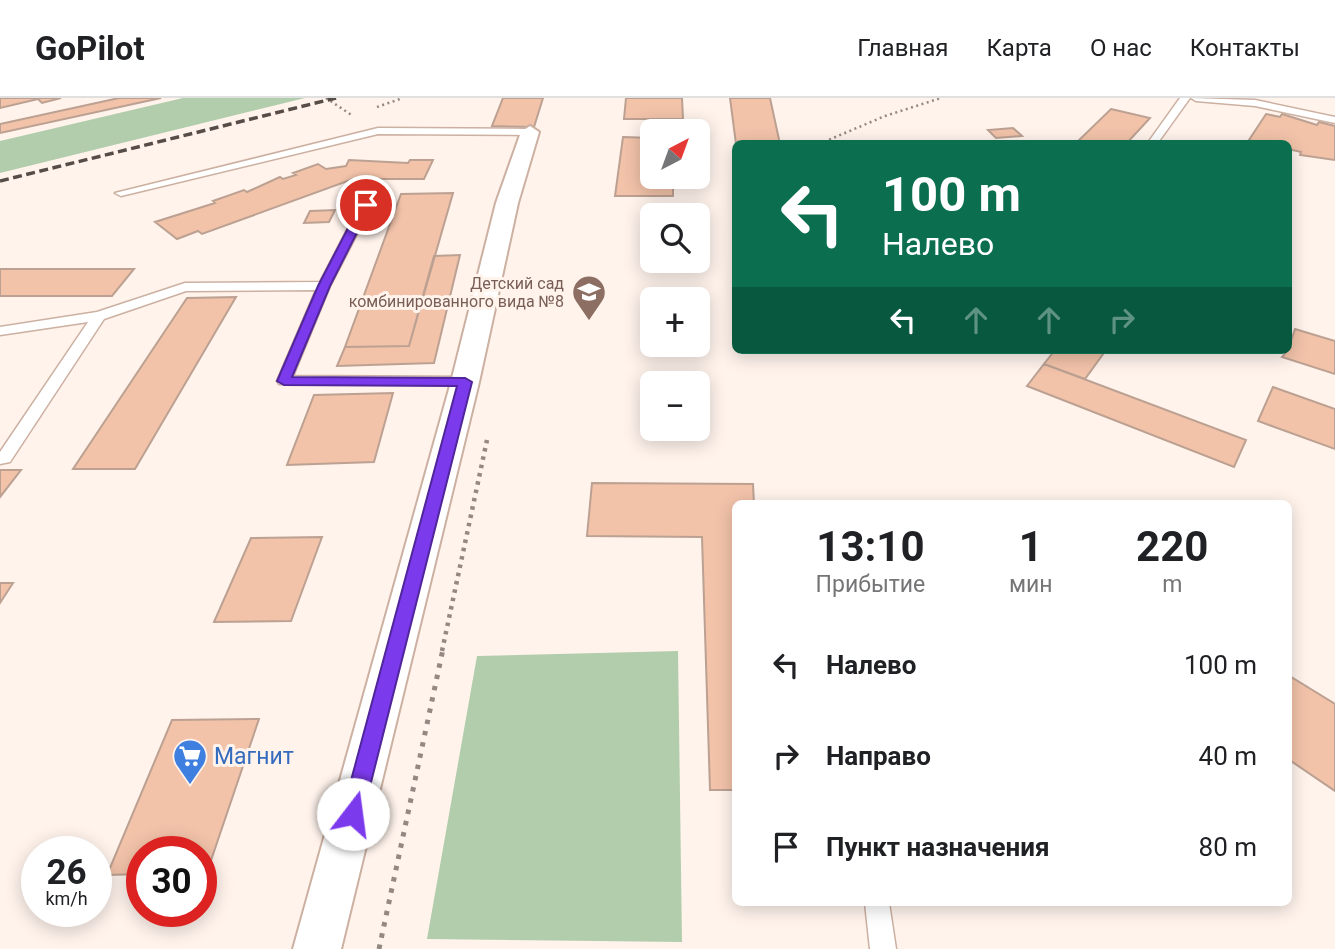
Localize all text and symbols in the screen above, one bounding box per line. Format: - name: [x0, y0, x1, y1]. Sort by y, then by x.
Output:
- text: GoPilot: [35, 29, 145, 68]
- text: Главная: [857, 34, 948, 62]
- text: Карта: [986, 34, 1052, 62]
- text: О нас: [1090, 34, 1152, 62]
- text: Контакты: [1190, 34, 1300, 62]
- north arrow: [640, 119, 710, 189]
- map controls: [640, 119, 710, 441]
- text: 100 m: [882, 166, 1021, 223]
- icon: left: [767, 168, 858, 259]
- pin: [336, 175, 396, 235]
- icon: arrive: [347, 186, 385, 224]
- button: search: [640, 203, 710, 273]
- text: Налево: [882, 225, 994, 263]
- school or university icon: Детский сад комбинированного вида №8: [570, 273, 608, 322]
- place label: Детский сад комбинированного вида №8: [349, 274, 564, 311]
- button: +: [640, 287, 710, 357]
- icon: left: [884, 301, 922, 339]
- icon: ahead: [957, 301, 995, 339]
- icon: ahead: [1030, 301, 1068, 339]
- icon: right: [1103, 301, 1141, 339]
- button: −: [640, 371, 710, 441]
- text: 13:10: [816, 522, 925, 571]
- text: 1: [1019, 522, 1043, 571]
- text: 220: [1136, 522, 1208, 571]
- text: Прибытие: [816, 571, 925, 598]
- text: мин: [1009, 571, 1053, 598]
- text: m: [1162, 571, 1182, 598]
- icon: left: [767, 646, 805, 684]
- text: Налево: [826, 650, 916, 680]
- text: 100 m: [1184, 650, 1257, 680]
- supermarket icon: Магнит: [171, 737, 209, 786]
- icon: right: [767, 737, 805, 775]
- text: Направо: [826, 741, 931, 771]
- text: 40 m: [1199, 741, 1257, 771]
- place label: Магнит: [214, 743, 294, 770]
- position arrow: [316, 777, 390, 851]
- icon: arrive: [767, 828, 805, 866]
- text: Пункт назначения: [826, 832, 1050, 862]
- text: 80 m: [1199, 832, 1257, 862]
- speed limit sign: 30: [126, 836, 217, 927]
- text: 26: [46, 852, 87, 893]
- text: km/h: [45, 888, 88, 909]

